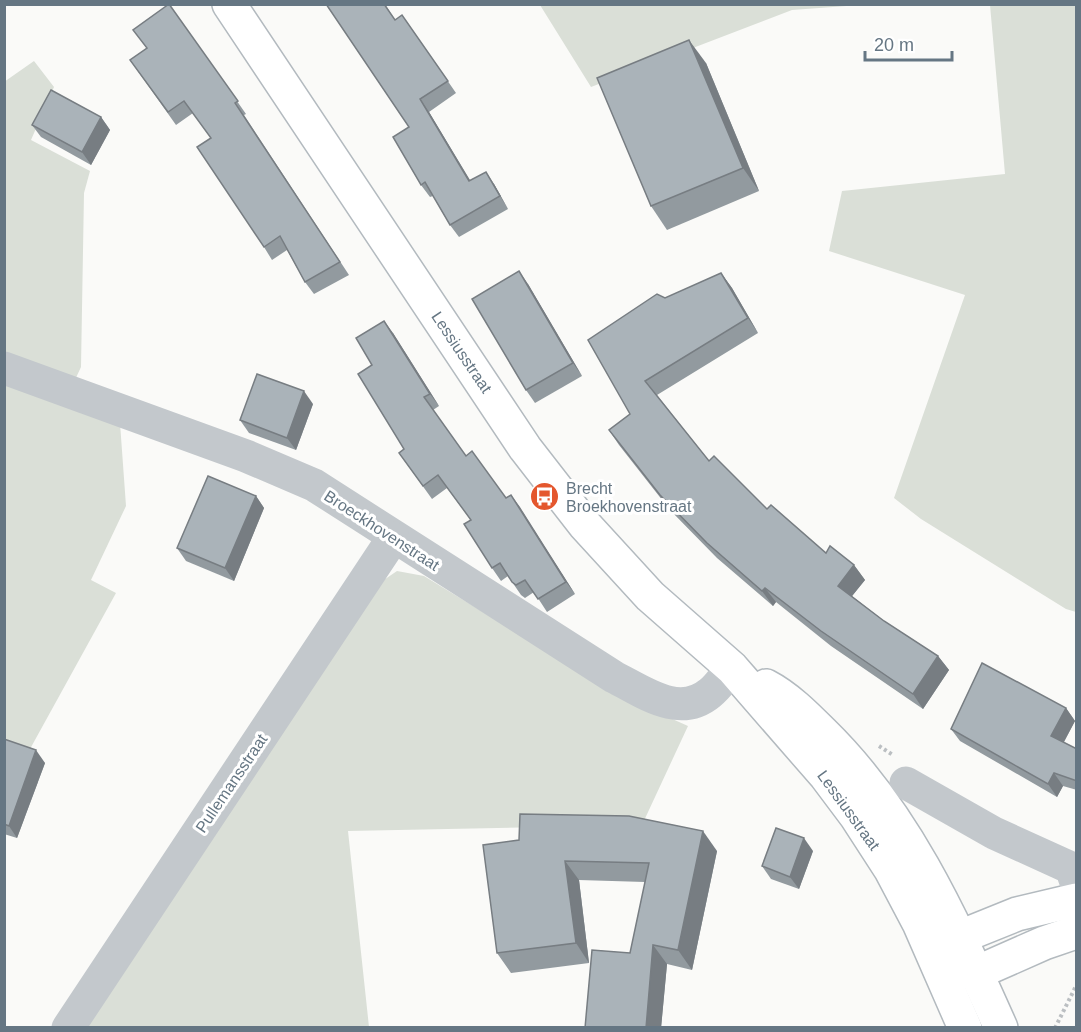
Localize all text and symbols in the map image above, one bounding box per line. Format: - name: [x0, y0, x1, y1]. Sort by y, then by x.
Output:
- scale bar: [865, 24, 952, 62]
- text: 20 m: [874, 35, 914, 55]
- street label: Lessiusstraat: [428, 308, 495, 397]
- place label: Brecht Broekhovenstraat: [566, 480, 692, 515]
- bus stop icon: Brecht Broekhovenstraat: [529, 481, 561, 513]
- street label: Broeckhovenstraat: [321, 487, 443, 574]
- street label: Pullemansstraat: [192, 731, 271, 836]
- street label: Lessiusstraat: [814, 767, 884, 854]

